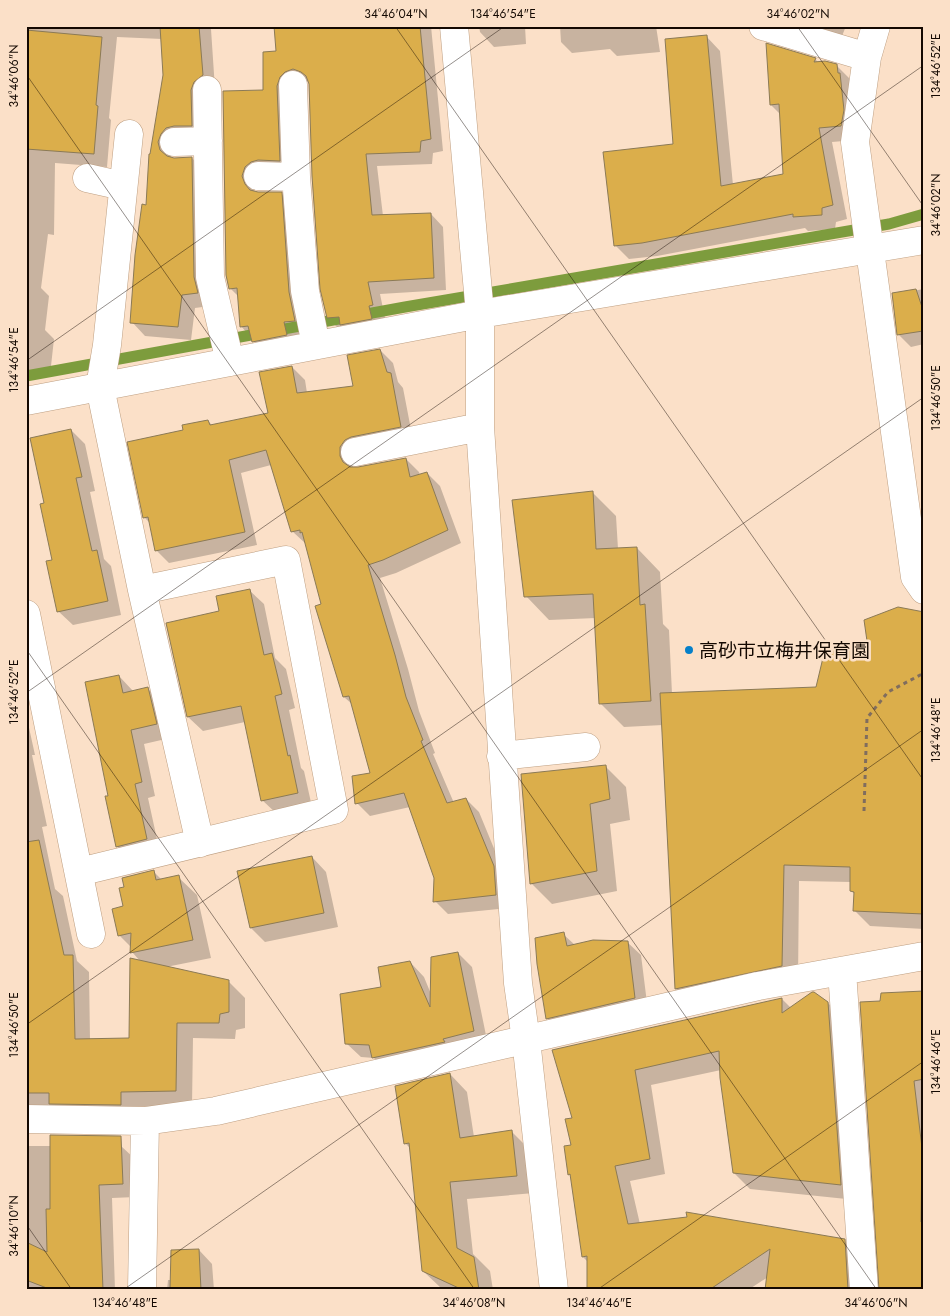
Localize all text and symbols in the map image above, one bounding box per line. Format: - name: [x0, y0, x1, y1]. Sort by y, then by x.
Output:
- text: 34°46'04"N: [364, 5, 428, 23]
- text: 134°46'54"E: [470, 5, 536, 23]
- text: 34°46'02"N: [766, 5, 830, 23]
- text: 134°46'52"E: [927, 33, 945, 99]
- text: 34°46'06"N: [5, 44, 23, 108]
- text: 34°46'02"N: [927, 173, 945, 237]
- text: 134°46'54"E: [5, 327, 23, 393]
- text: 134°46'50"E: [927, 365, 945, 431]
- place label: 高砂市立梅井保育園: [699, 637, 870, 664]
- marker: 高砂市立梅井保育園: [683, 644, 695, 656]
- text: 134°46'52"E: [5, 659, 23, 725]
- text: 134°46'48"E: [927, 697, 945, 763]
- text: 134°46'50"E: [5, 992, 23, 1058]
- text: 134°46'46"E: [927, 1029, 945, 1095]
- text: 34°46'10"N: [5, 1195, 23, 1257]
- text: 134°46'48"E: [92, 1294, 158, 1312]
- text: 34°46'08"N: [443, 1294, 505, 1312]
- text: 134°46'46"E: [566, 1294, 632, 1312]
- text: 34°46'06"N: [844, 1294, 908, 1312]

